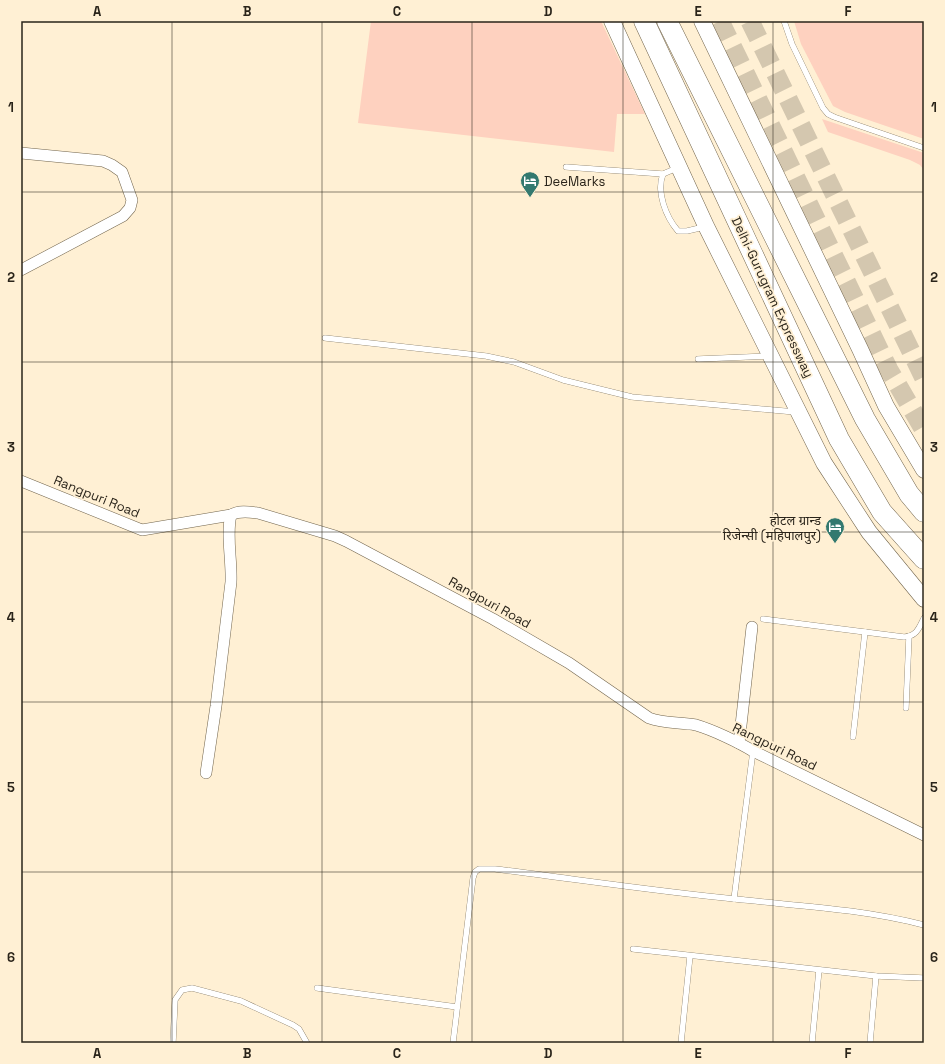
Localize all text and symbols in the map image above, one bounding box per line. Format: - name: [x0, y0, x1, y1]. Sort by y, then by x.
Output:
- text: A: [93, 3, 102, 20]
- text: B: [243, 3, 252, 20]
- text: C: [393, 3, 401, 20]
- text: D: [544, 3, 553, 20]
- text: E: [694, 3, 702, 20]
- text: F: [845, 3, 852, 20]
- text: 1: [8, 99, 14, 116]
- text: 1: [931, 99, 937, 116]
- hotel icon: DeeMarks: [519, 170, 541, 198]
- place label: DeeMarks: [544, 173, 605, 190]
- street label: Delhi-Gurugram Expressway: [728, 214, 817, 381]
- text: 2: [7, 269, 15, 286]
- text: 2: [930, 269, 938, 286]
- text: 3: [7, 439, 15, 456]
- text: 3: [930, 439, 938, 456]
- street label: Rangpuri Road: [51, 471, 142, 522]
- place label: होटल ग्रान्ड रिजेन्सी (महिपालपुर): [723, 512, 822, 544]
- hotel icon: होटल ग्रान्ड रिजेन्सी (महिपालपुर): [824, 516, 846, 544]
- street label: Rangpuri Road: [446, 573, 534, 632]
- text: 4: [7, 609, 15, 626]
- text: 4: [930, 609, 938, 626]
- street label: Rangpuri Road: [730, 719, 820, 774]
- text: 5: [7, 779, 15, 796]
- text: 5: [930, 779, 938, 796]
- text: 6: [7, 949, 15, 966]
- text: 6: [930, 949, 938, 966]
- text: A: [93, 1045, 102, 1062]
- text: B: [243, 1045, 252, 1062]
- text: C: [393, 1045, 401, 1062]
- text: D: [544, 1045, 553, 1062]
- text: E: [694, 1045, 702, 1062]
- text: F: [845, 1045, 852, 1062]

